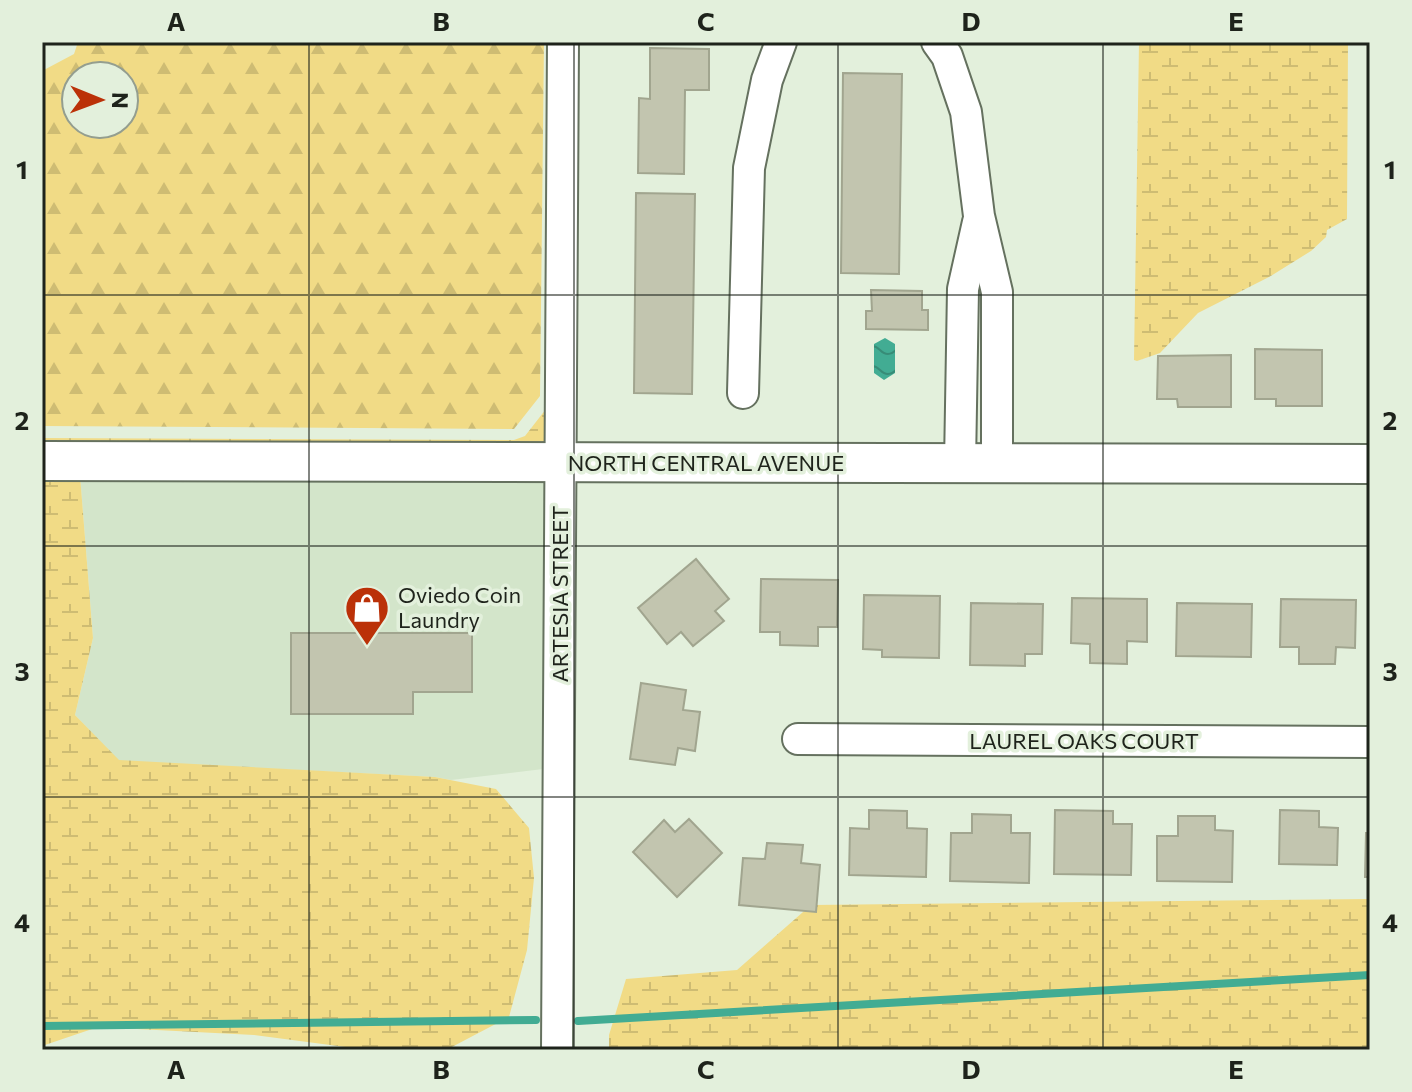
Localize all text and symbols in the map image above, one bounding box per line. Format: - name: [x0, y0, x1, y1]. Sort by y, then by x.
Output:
- text: A: [167, 5, 186, 36]
- text: B: [432, 5, 450, 36]
- text: C: [697, 5, 715, 36]
- text: D: [961, 5, 981, 36]
- text: E: [1228, 5, 1244, 36]
- north arrow: [60, 60, 140, 140]
- text: N: [107, 92, 134, 109]
- text: 1: [16, 153, 28, 184]
- text: 1: [1384, 153, 1396, 184]
- text: 2: [15, 404, 29, 435]
- text: 2: [1383, 404, 1397, 435]
- street label: NORTH CENTRAL AVENUE: [568, 449, 844, 476]
- street label: ARTESIA STREET: [546, 506, 573, 682]
- place label: Oviedo Coin Laundry: [398, 581, 521, 633]
- shop icon: Oviedo Coin Laundry: [343, 584, 391, 647]
- text: 3: [14, 655, 30, 686]
- text: 3: [1382, 655, 1398, 686]
- street label: LAUREL OAKS COURT: [969, 727, 1199, 754]
- text: 4: [14, 906, 30, 937]
- text: 4: [1382, 906, 1398, 937]
- text: A: [167, 1053, 186, 1084]
- text: B: [432, 1053, 450, 1084]
- text: C: [697, 1053, 715, 1084]
- text: D: [961, 1053, 981, 1084]
- text: E: [1228, 1053, 1244, 1084]

